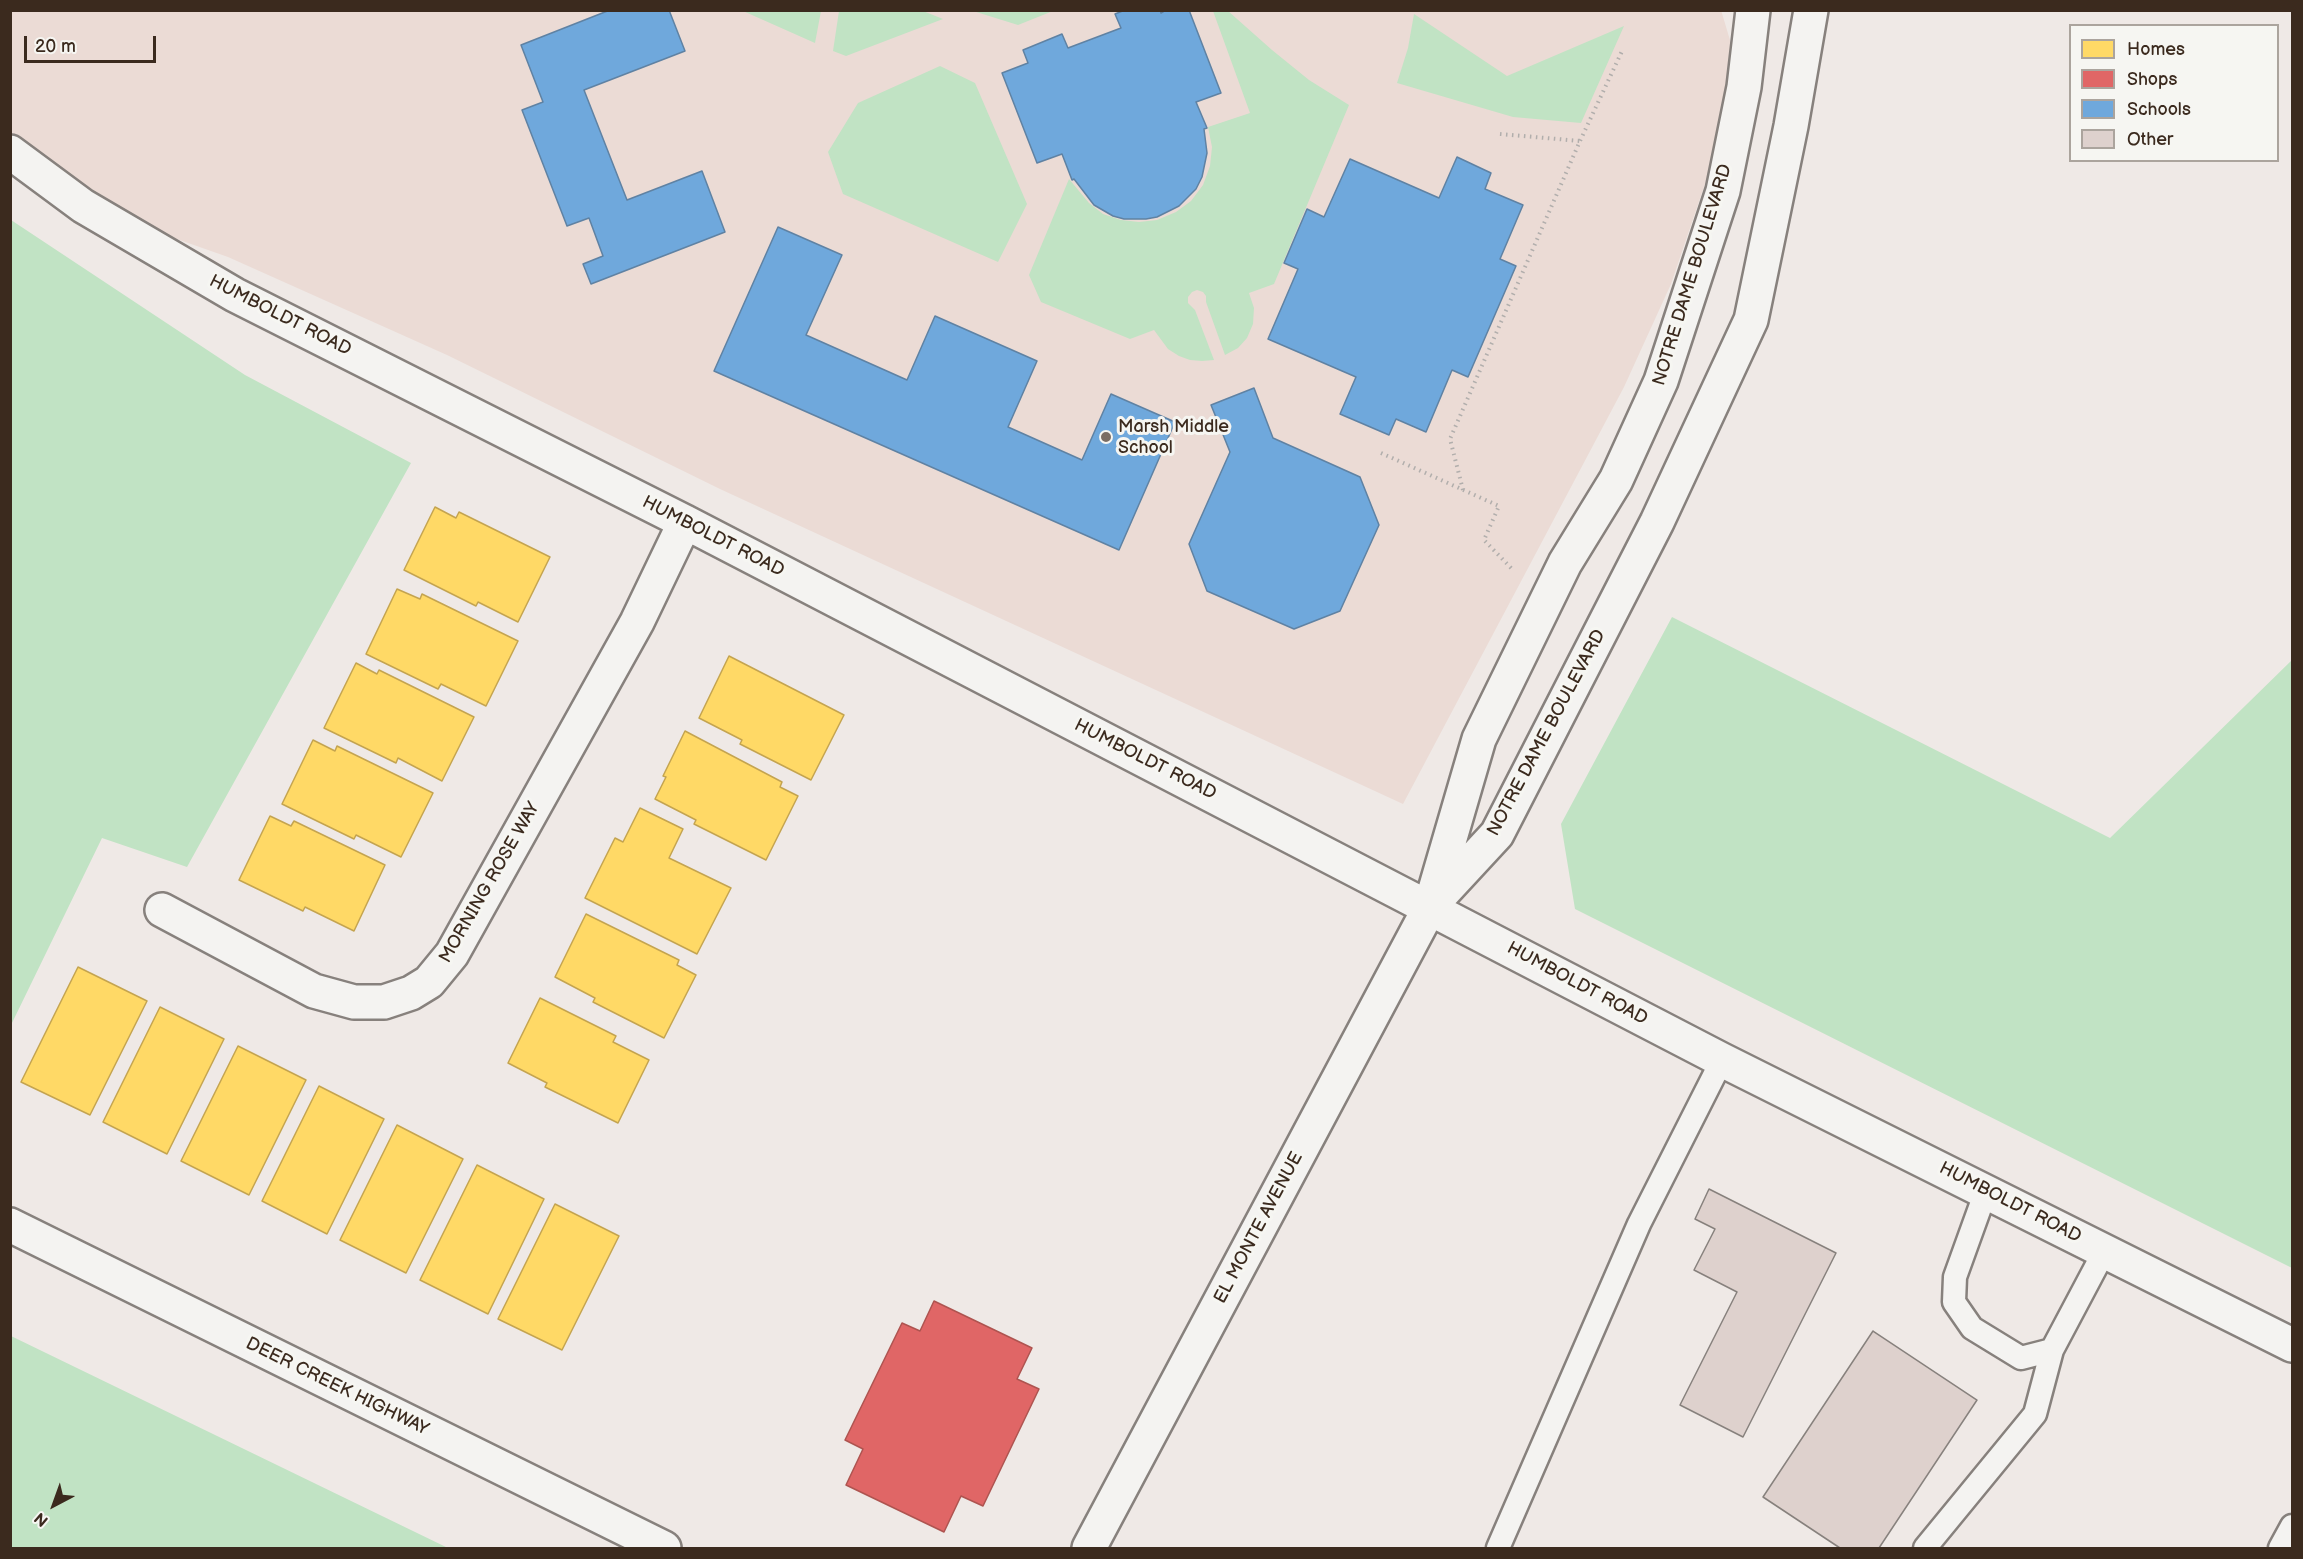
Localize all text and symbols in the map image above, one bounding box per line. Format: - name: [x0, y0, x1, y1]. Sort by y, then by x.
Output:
- scale bar: [27, 24, 159, 62]
- legend: [2069, 24, 2279, 162]
- text: 20 m: [35, 36, 76, 57]
- text: Homes: [2127, 39, 2185, 60]
- text: Shops: [2127, 69, 2177, 90]
- text: Schools: [2127, 99, 2191, 120]
- text: Other: [2127, 129, 2173, 150]
- street label: NOTRE DAME BOULEVARD: [1649, 162, 1737, 388]
- street label: HUMBOLDT ROAD: [205, 271, 355, 361]
- place label: Marsh Middle School: [1118, 416, 1229, 458]
- marker: Marsh Middle School: [1099, 430, 1113, 444]
- street label: HUMBOLDT ROAD: [638, 492, 788, 582]
- street label: NOTRE DAME BOULEVARD: [1483, 626, 1611, 840]
- street label: HUMBOLDT ROAD: [1070, 715, 1220, 805]
- street label: MORNING ROSE WAY: [435, 799, 545, 967]
- street label: HUMBOLDT ROAD: [1503, 938, 1651, 1030]
- street label: EL MONTE AVENUE: [1210, 1149, 1308, 1307]
- street label: HUMBOLDT ROAD: [1935, 1158, 2085, 1248]
- street label: DEER CREEK HIGHWAY: [242, 1333, 432, 1441]
- north arrow: [24, 1475, 84, 1535]
- text: N: [31, 1508, 53, 1530]

